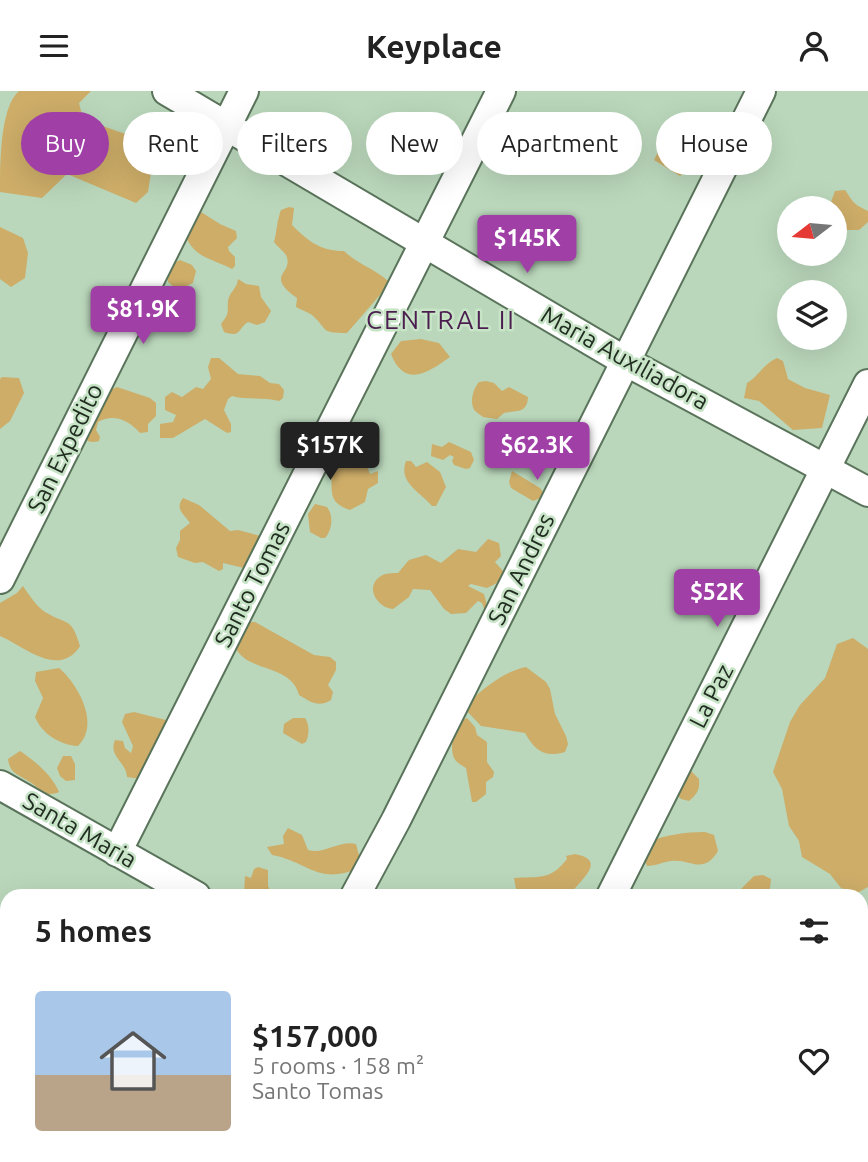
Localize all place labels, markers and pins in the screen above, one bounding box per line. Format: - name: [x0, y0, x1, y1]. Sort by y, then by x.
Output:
- pin: $145K: [478, 215, 576, 275]
- pin: $81.9K: [86, 287, 200, 346]
- pin: $157K: [281, 423, 379, 482]
- pin: $62.3K: [480, 423, 594, 482]
- pin: $52K: [676, 569, 758, 629]

